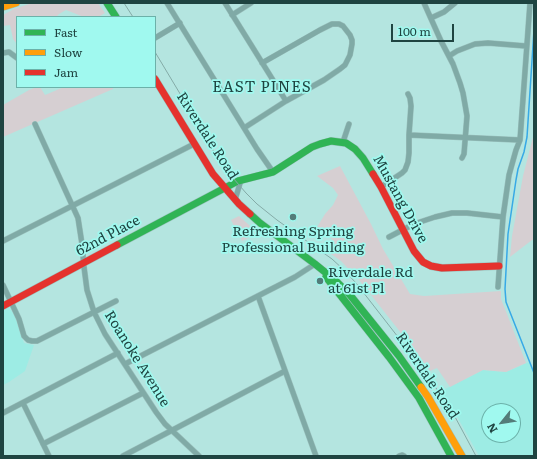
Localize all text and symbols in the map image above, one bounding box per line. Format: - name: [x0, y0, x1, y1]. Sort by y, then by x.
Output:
- legend: [16, 16, 156, 88]
- scale bar: [393, 16, 456, 42]
- text: 100 m: [398, 22, 431, 40]
- text: Fast: [54, 23, 77, 41]
- text: Slow: [54, 43, 82, 61]
- text: Jam: [54, 63, 78, 81]
- district label: EAST PINES: [212, 79, 312, 97]
- street label: Riverdale Road: [173, 89, 241, 183]
- street label: Mustang Drive: [369, 152, 431, 246]
- street label: 62nd Place: [73, 212, 143, 260]
- marker: Refreshing Spring Professional Building: [288, 212, 298, 222]
- place label: Refreshing Spring Professional Building: [222, 224, 364, 256]
- place label: Riverdale Rd at 61st Pl: [328, 265, 413, 298]
- marker: Riverdale Rd at 61st Pl: [315, 276, 325, 286]
- street label: Roanoke Avenue: [101, 308, 173, 410]
- street label: Riverdale Road: [392, 330, 462, 422]
- north arrow: [481, 403, 521, 443]
- text: N: [482, 421, 501, 437]

